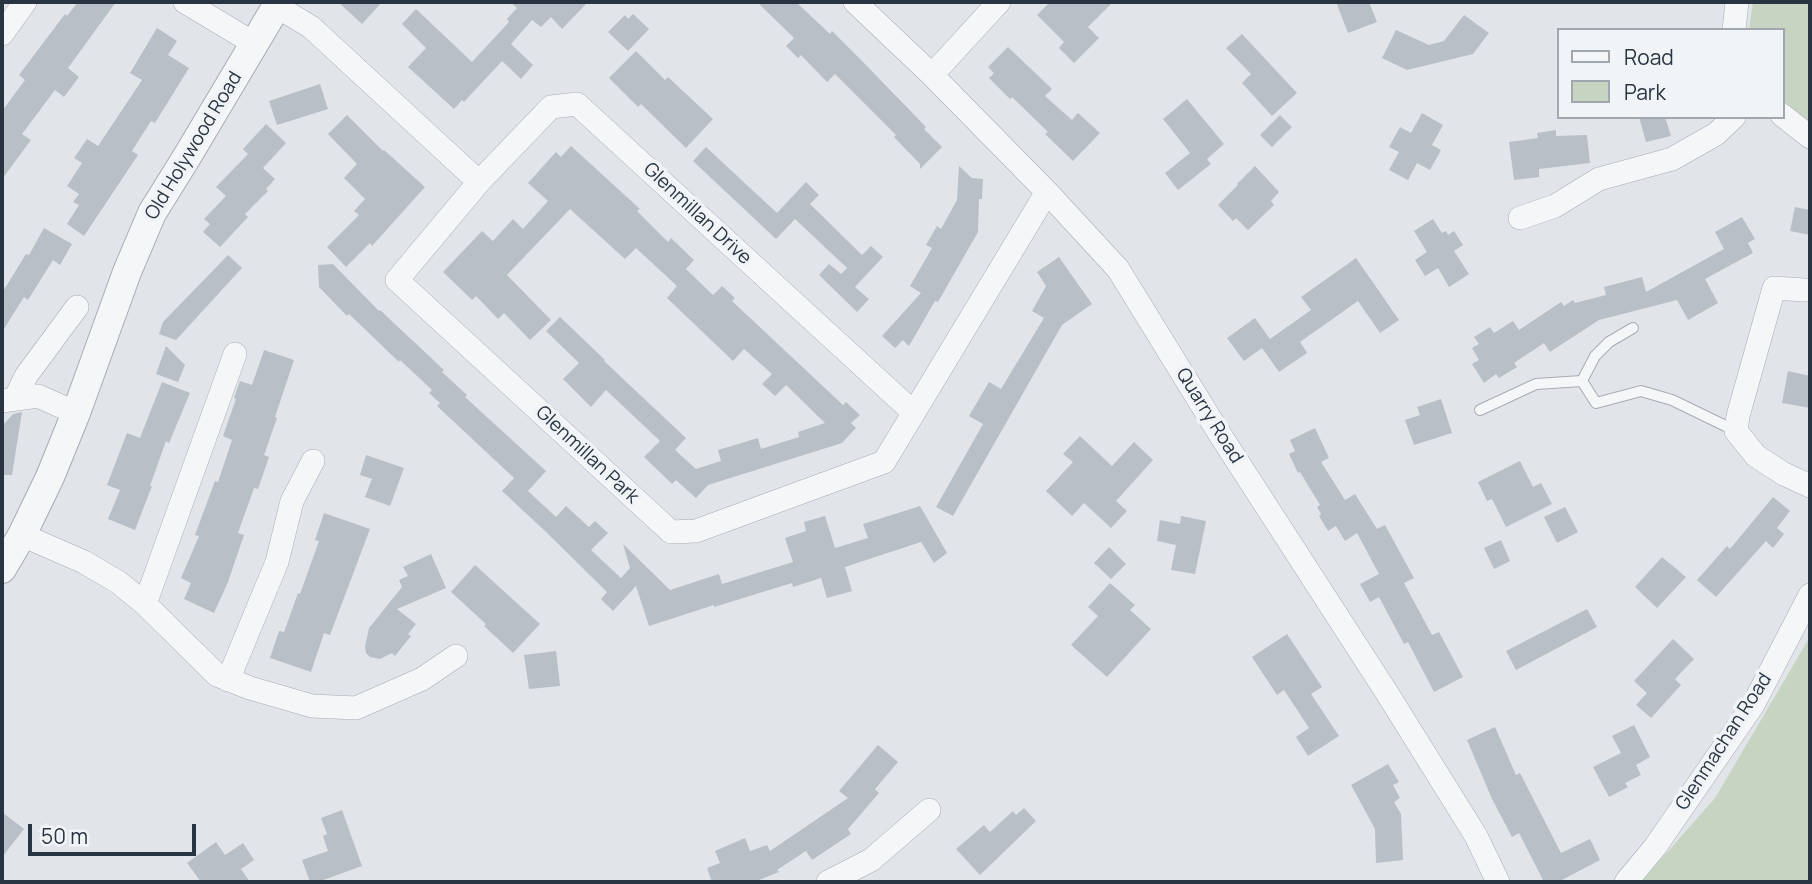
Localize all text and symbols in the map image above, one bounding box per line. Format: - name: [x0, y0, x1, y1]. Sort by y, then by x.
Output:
- legend: [1556, 28, 1784, 119]
- text: Road: [1624, 43, 1674, 71]
- street label: Old Holywood Road: [141, 68, 247, 224]
- text: Park: [1624, 78, 1666, 106]
- street label: Glenmillan Drive: [638, 158, 756, 270]
- street label: Quarry Road: [1171, 364, 1247, 468]
- street label: Glenmillan Park: [531, 401, 643, 509]
- street label: Glenmachan Road: [1671, 669, 1777, 815]
- scale bar: [32, 810, 200, 854]
- text: 50 m: [41, 822, 88, 850]

